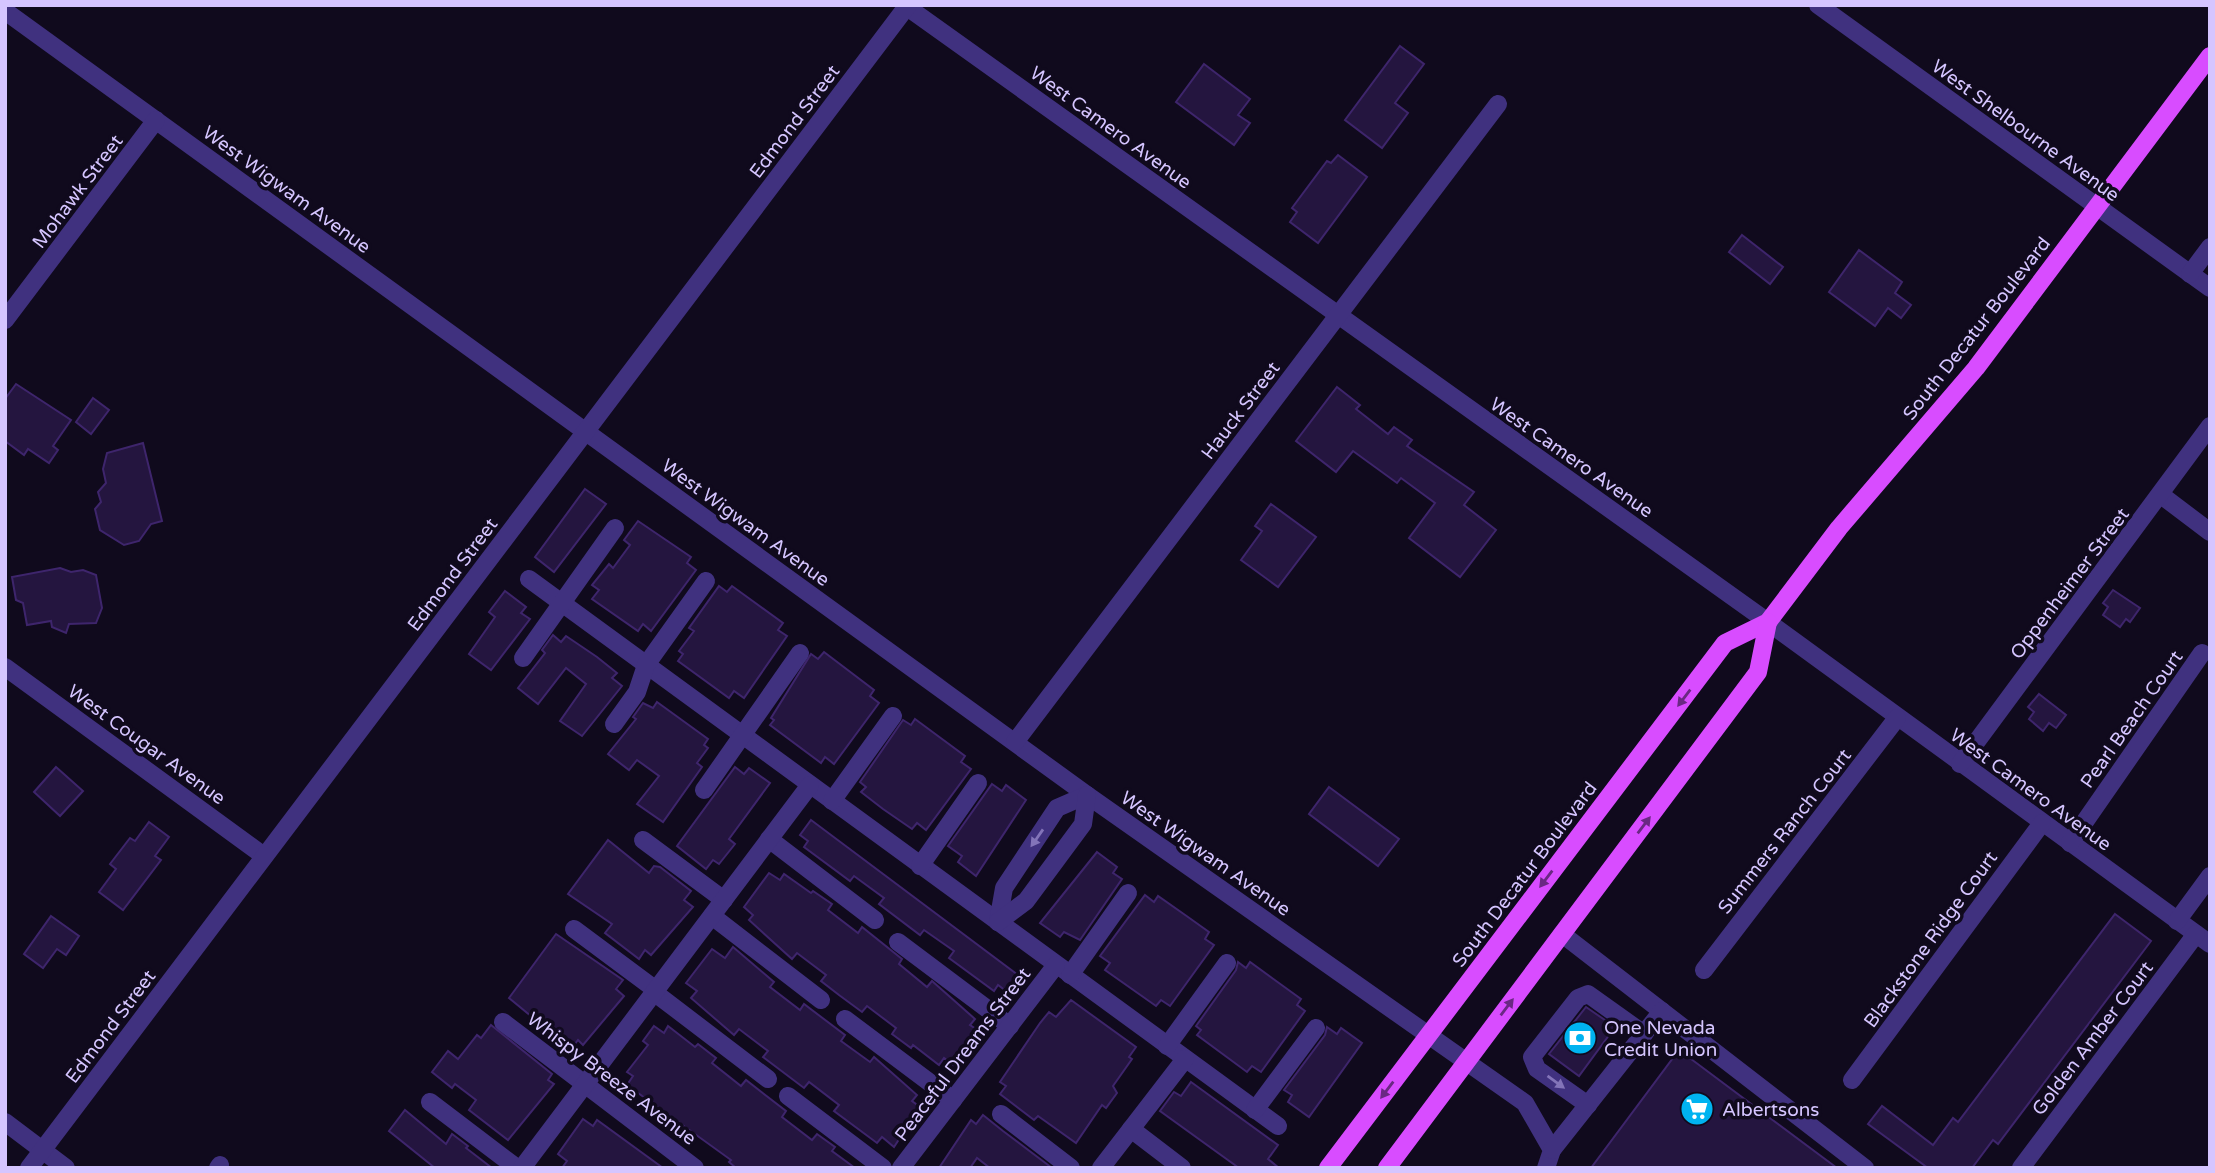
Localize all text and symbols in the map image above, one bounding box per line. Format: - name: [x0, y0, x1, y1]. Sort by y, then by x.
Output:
- street label: West Shelbourne Avenue: [1927, 55, 2124, 206]
- street label: Edmond Street: [745, 61, 844, 182]
- street label: West Camero Avenue: [1026, 62, 1195, 194]
- street label: West Wigwam Avenue: [198, 122, 375, 258]
- street label: Mohawk Street: [28, 131, 128, 253]
- street label: South Decatur Boulevard: [1899, 233, 2055, 424]
- street label: Hauck Street: [1197, 358, 1285, 464]
- street label: West Camero Avenue: [1486, 393, 1657, 522]
- street label: West Wigwam Avenue: [657, 455, 834, 591]
- street label: Oppenheimer Street: [2006, 504, 2134, 663]
- street label: Edmond Street: [403, 514, 502, 635]
- street label: Pearl Beach Court: [2076, 647, 2187, 792]
- street label: West Cougar Avenue: [63, 680, 229, 809]
- one-way arrow: [1677, 689, 1691, 707]
- street label: West Camero Avenue: [1946, 724, 2115, 856]
- street label: Summers Ranch Court: [1714, 745, 1856, 918]
- street label: South Decatur Boulevard: [1448, 778, 1602, 972]
- street label: West Wigwam Avenue: [1116, 787, 1295, 921]
- one-way arrow: [1636, 816, 1650, 834]
- one-way arrow: [1030, 829, 1044, 847]
- street label: Blackstone Ridge Court: [1860, 847, 2002, 1032]
- one-way arrow: [1539, 870, 1554, 888]
- street label: Golden Amber Court: [2028, 957, 2158, 1120]
- street label: Peaceful Dreams Street: [890, 963, 1035, 1146]
- street label: Edmond Street: [61, 966, 160, 1087]
- one-way arrow: [1500, 999, 1515, 1017]
- street label: Whispy Breeze Avenue: [522, 1008, 700, 1150]
- place label: One Nevada Credit Union: [1604, 1017, 1717, 1061]
- bank icon: One Nevada Credit Union: [1561, 1019, 1599, 1057]
- one-way arrow: [1547, 1075, 1565, 1089]
- one-way arrow: [1380, 1080, 1395, 1098]
- supermarket icon: Albertsons: [1678, 1090, 1716, 1128]
- place label: Albertsons: [1722, 1099, 1819, 1121]

